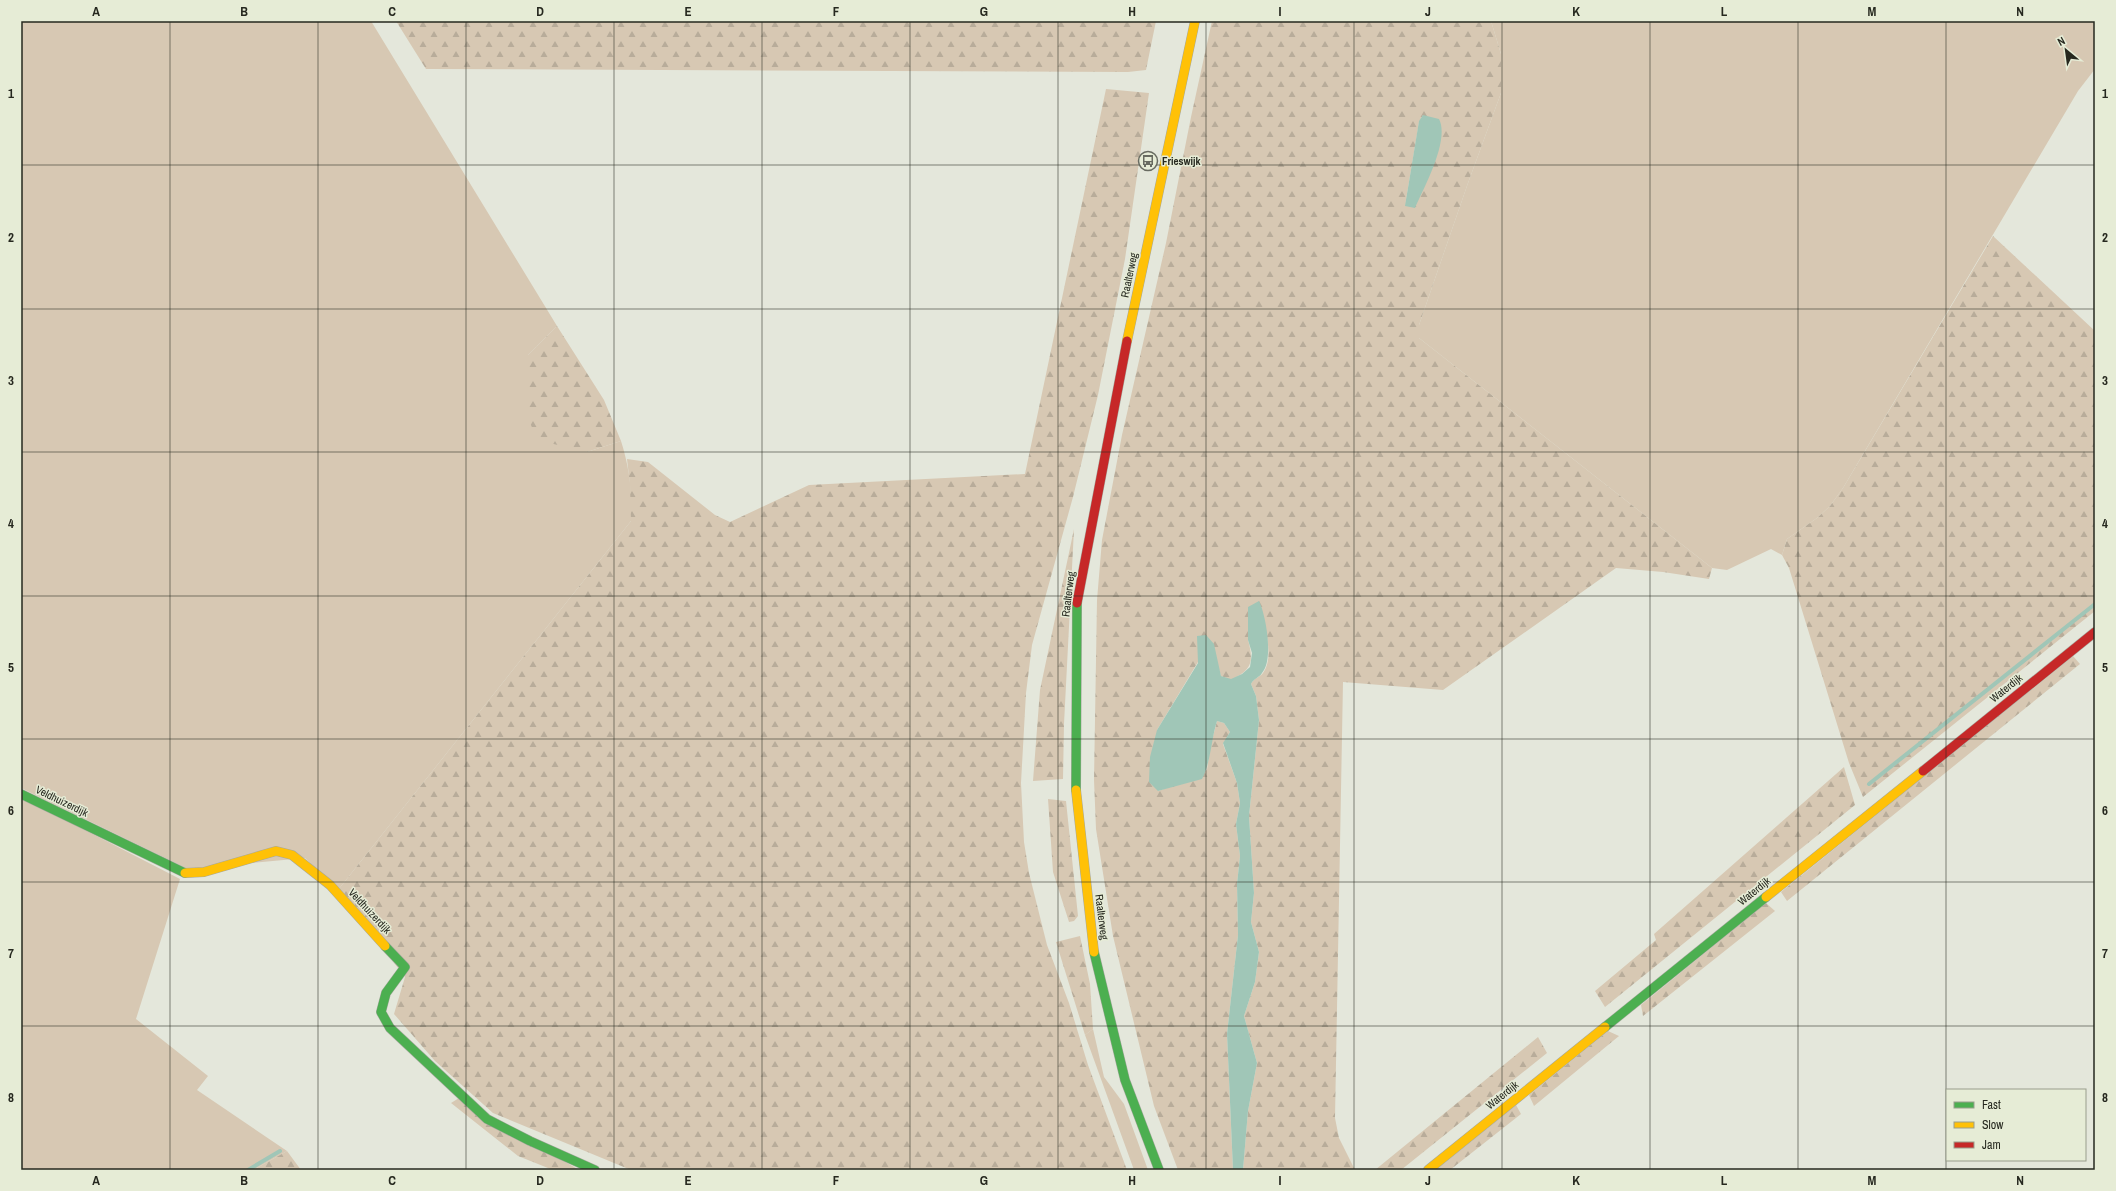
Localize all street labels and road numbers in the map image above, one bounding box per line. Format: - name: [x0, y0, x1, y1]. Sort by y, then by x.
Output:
- street label: Raalterweg: [1117, 251, 1141, 299]
- street label: Raalterweg: [1058, 571, 1078, 617]
- street label: Waterdijk: [1987, 670, 2025, 705]
- street label: Veldhuizerdijk: [33, 782, 91, 820]
- street label: Waterdijk: [1735, 873, 1773, 908]
- street label: Veldhuizerdijk: [346, 886, 395, 937]
- street label: Raalterweg: [1092, 894, 1112, 940]
- street label: Waterdijk: [1483, 1077, 1521, 1112]

